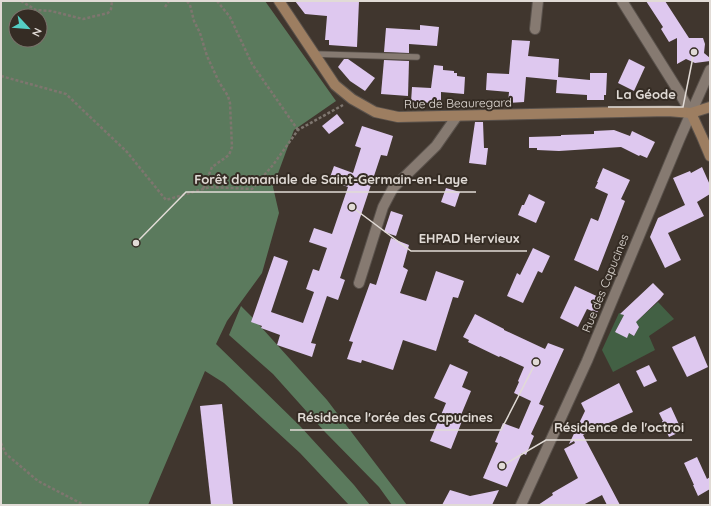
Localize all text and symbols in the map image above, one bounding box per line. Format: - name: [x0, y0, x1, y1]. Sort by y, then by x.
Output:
- north arrow: [8, 8, 48, 48]
- text: N: [29, 26, 45, 39]
- callout: La Géode: [608, 82, 683, 107]
- text: La Géode: [616, 86, 676, 102]
- street label: Rue de Beauregard: [404, 95, 512, 111]
- callout: Forêt domaniale de Saint-Germain-en-Laye: [186, 167, 476, 192]
- text: Forêt domaniale de Saint-Germain-en-Laye: [194, 171, 468, 187]
- callout: EHPAD Hervieux: [411, 226, 527, 251]
- text: EHPAD Hervieux: [419, 230, 520, 246]
- street label: Rue des Capucines: [578, 231, 632, 335]
- callout: Résidence l'orée des Capucines: [290, 405, 501, 430]
- text: Résidence l'orée des Capucines: [297, 409, 493, 425]
- callout: Résidence de l'octroi: [546, 415, 692, 440]
- text: Résidence de l'octroi: [554, 419, 684, 435]

